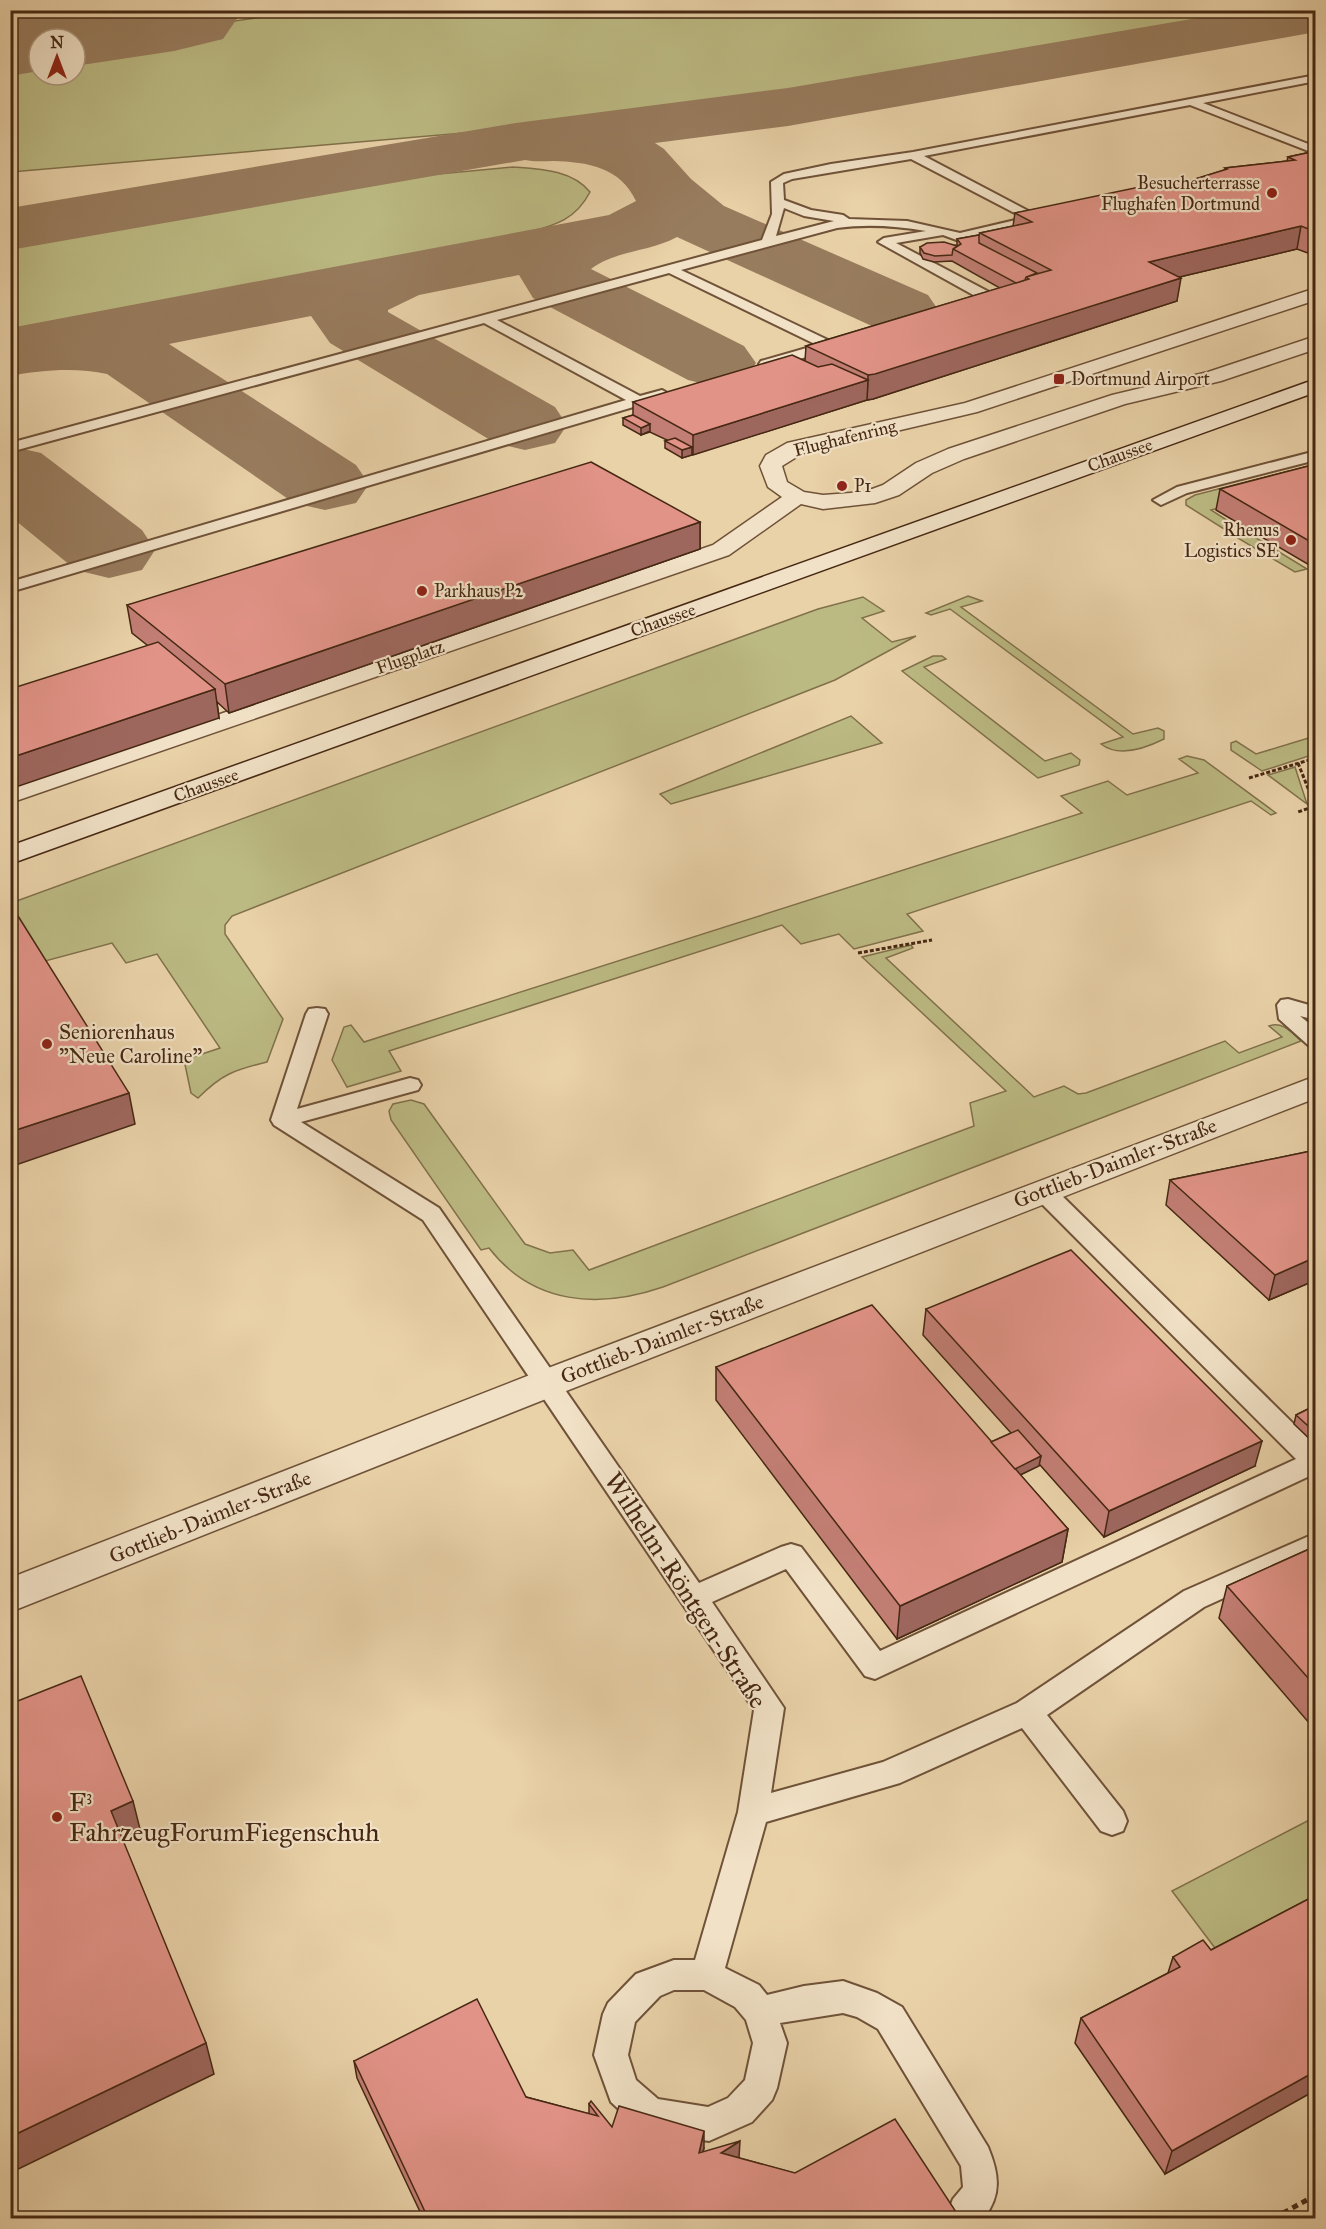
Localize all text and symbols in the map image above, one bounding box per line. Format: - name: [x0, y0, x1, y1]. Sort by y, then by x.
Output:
- north arrow: [27, 27, 87, 87]
- text: N: [50, 33, 64, 52]
- place label: Besucherterrasse Flughafen Dortmund: [1101, 172, 1260, 216]
- marker: Besucherterrasse Flughafen Dortmund: [1265, 186, 1279, 200]
- place label: Dortmund Airport: [1071, 368, 1210, 390]
- marker: Dortmund Airport: [1052, 372, 1066, 386]
- street label: Flughafenring: [791, 414, 899, 462]
- street label: Chaussee: [1084, 433, 1156, 477]
- place label: P1: [854, 475, 871, 497]
- marker: P1: [835, 479, 849, 493]
- place label: Rhenus Logistics SE: [1184, 519, 1279, 563]
- marker: Rhenus Logistics SE: [1284, 533, 1298, 547]
- place label: Parkhaus P2: [434, 580, 523, 602]
- marker: Parkhaus P2: [415, 584, 429, 598]
- street label: Chaussee: [627, 598, 699, 642]
- street label: Flugplatz: [373, 635, 447, 680]
- street label: Chaussee: [170, 763, 242, 807]
- place label: Seniorenhaus "Neue Caroline": [59, 1019, 203, 1069]
- marker: Seniorenhaus "Neue Caroline": [40, 1037, 54, 1051]
- street label: Gottlieb-Daimler-Straße: [1010, 1112, 1220, 1214]
- street label: Gottlieb-Daimler-Straße: [557, 1288, 767, 1390]
- street label: Gottlieb-Daimler-Straße: [105, 1464, 315, 1569]
- street label: Wilhelm-Röntgen-Straße: [598, 1466, 774, 1714]
- place label: F³ FahrzeugForumFiegenschuh: [69, 1786, 380, 1848]
- marker: F³ FahrzeugForumFiegenschuh: [50, 1810, 64, 1824]

